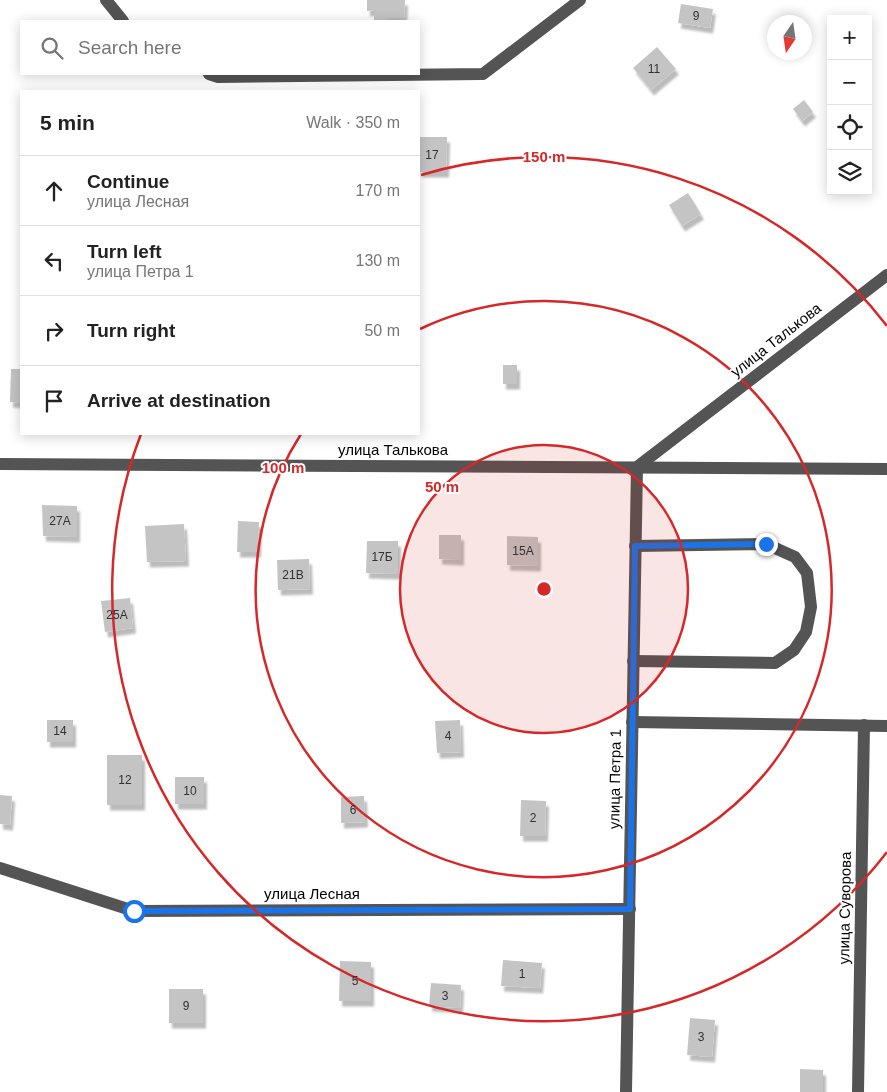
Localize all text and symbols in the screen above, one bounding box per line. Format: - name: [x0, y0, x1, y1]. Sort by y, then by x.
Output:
- house number: 9: [693, 9, 700, 23]
- north arrow: [767, 15, 812, 60]
- map controls: [827, 15, 872, 195]
- button: +: [827, 15, 872, 60]
- search box: [20, 20, 420, 75]
- icon: search: [38, 34, 66, 62]
- text: Search here: [78, 37, 182, 58]
- button: −: [827, 60, 872, 105]
- house number: 11: [648, 62, 661, 76]
- button: locate: [827, 105, 872, 150]
- text: 5 min: [40, 111, 95, 134]
- text: Walk · 350 m: [306, 114, 400, 131]
- house number: 17: [425, 148, 439, 162]
- text: 150 m: [523, 148, 565, 165]
- button: layers: [827, 150, 872, 195]
- text: Continue: [87, 171, 169, 192]
- icon: ahead: [40, 177, 68, 205]
- text: 170 m: [356, 182, 400, 199]
- text: улица Лесная: [87, 193, 189, 210]
- text: Turn left: [87, 241, 162, 262]
- icon: left: [40, 247, 68, 275]
- text: 130 m: [356, 252, 400, 269]
- text: улица Петра 1: [87, 263, 194, 280]
- street label: улица Талькова: [727, 299, 825, 380]
- icon: right: [40, 317, 68, 345]
- text: Turn right: [87, 320, 175, 341]
- text: 50 m: [364, 322, 400, 339]
- icon: arrive: [40, 387, 68, 415]
- text: Arrive at destination: [87, 390, 271, 411]
- street label: улица Талькова: [338, 441, 449, 458]
- text: 100 m: [262, 459, 304, 476]
- text: 50 m: [425, 478, 459, 495]
- house number: 27А: [49, 514, 71, 528]
- route end: [755, 533, 778, 556]
- house number: 15А: [512, 544, 534, 558]
- house number: 17Б: [371, 550, 393, 564]
- house number: 21В: [282, 568, 304, 582]
- centre of rings: [535, 580, 553, 598]
- house number: 25А: [106, 608, 128, 622]
- house number: 14: [53, 724, 67, 738]
- house number: 4: [445, 729, 452, 743]
- street label: улица Петра 1: [605, 729, 624, 829]
- house number: 12: [118, 773, 132, 787]
- house number: 10: [183, 784, 197, 798]
- house number: 6: [350, 803, 357, 817]
- house number: 2: [530, 811, 537, 825]
- street label: улица Суворова: [835, 851, 854, 964]
- street label: улица Лесная: [264, 885, 360, 902]
- route start: [123, 900, 146, 923]
- house number: 1: [519, 967, 526, 981]
- house number: 5: [352, 974, 359, 988]
- house number: 3: [442, 989, 449, 1003]
- house number: 9: [183, 999, 190, 1013]
- house number: 3: [698, 1030, 705, 1044]

